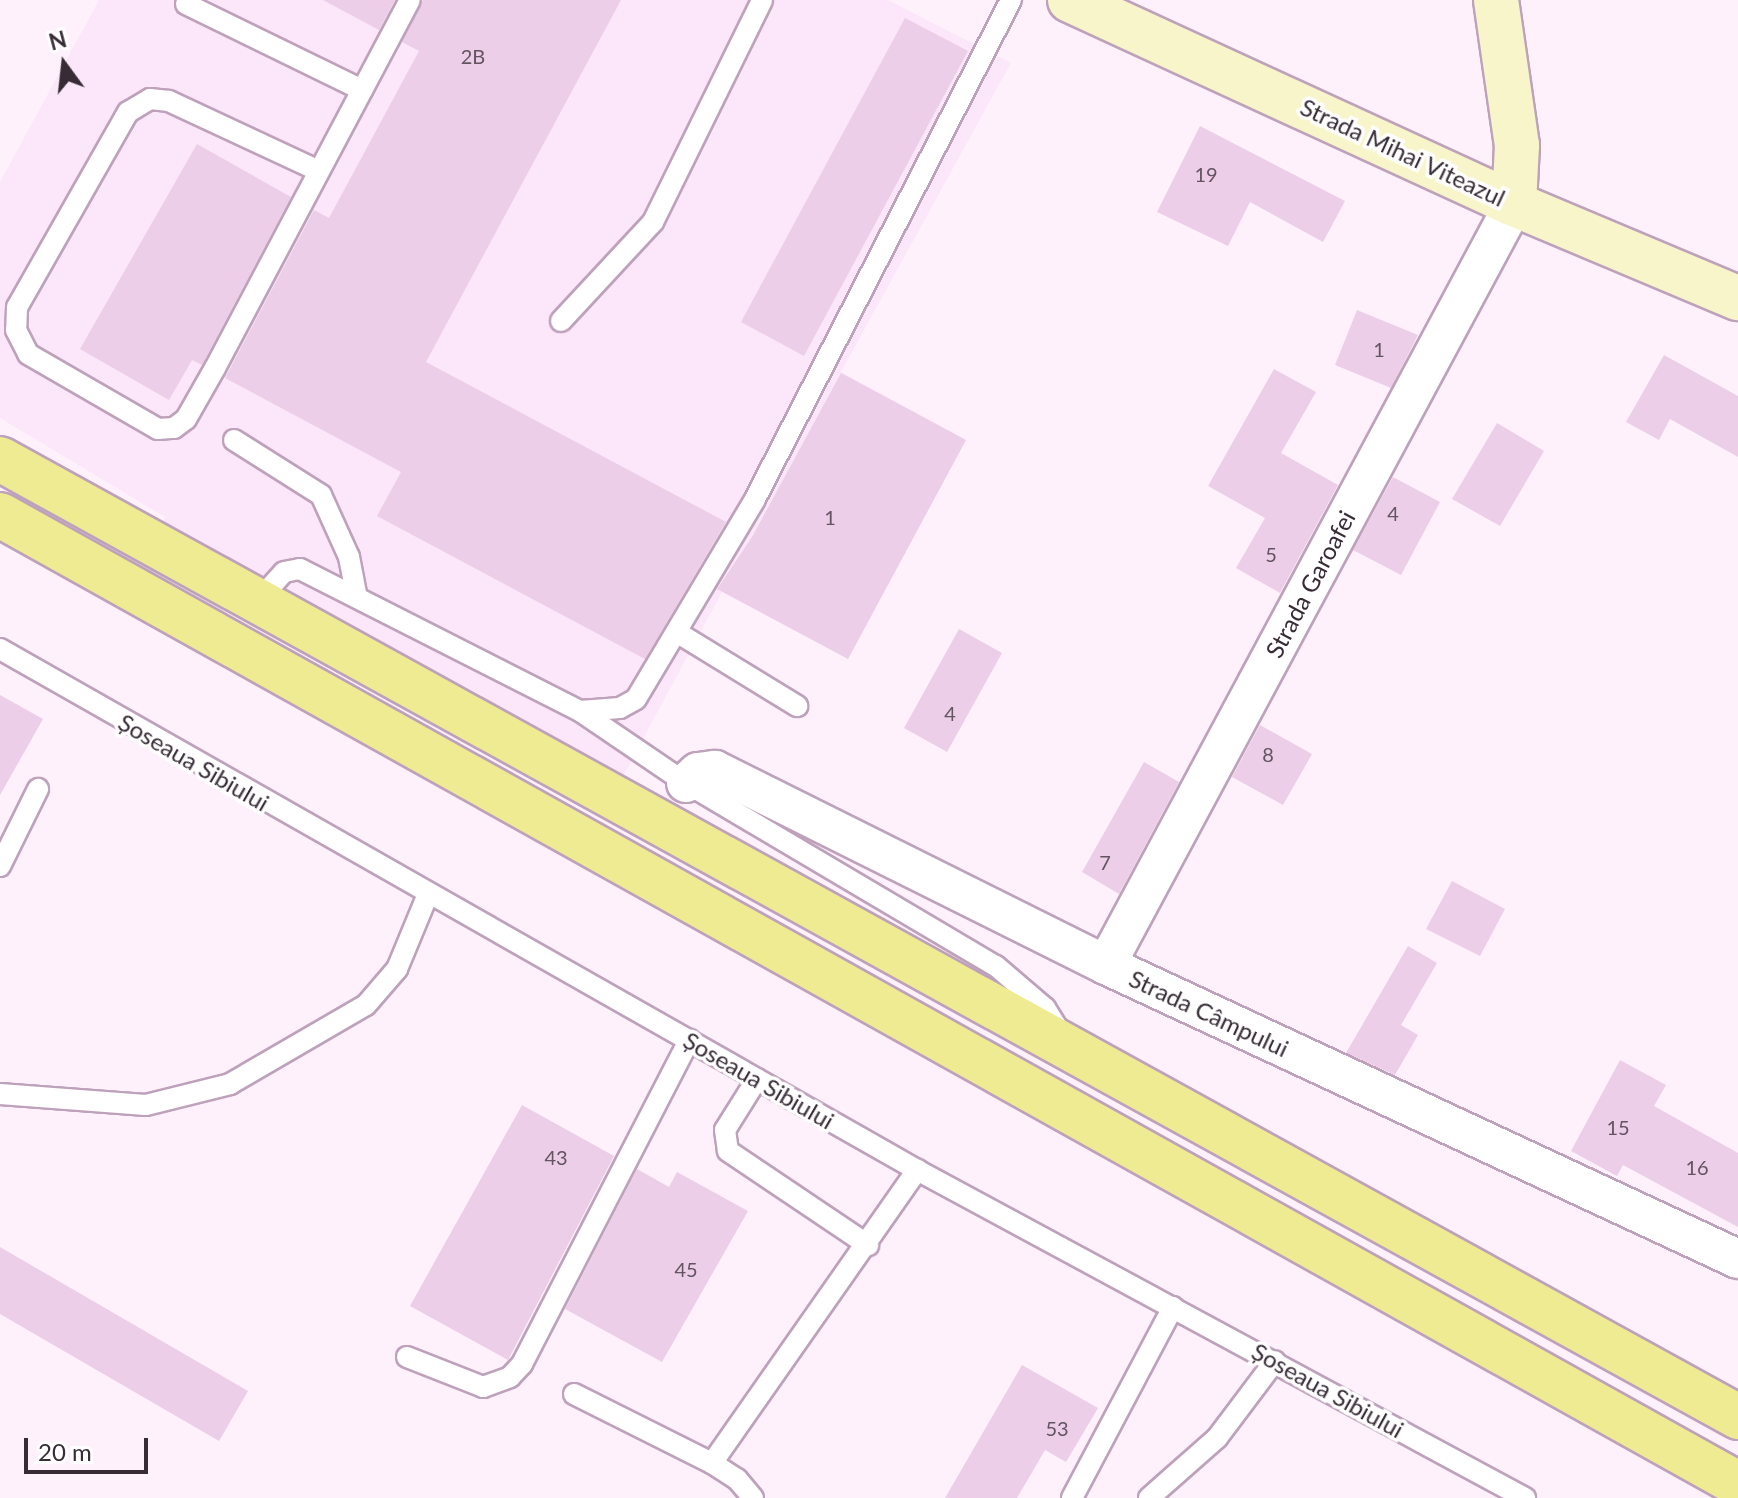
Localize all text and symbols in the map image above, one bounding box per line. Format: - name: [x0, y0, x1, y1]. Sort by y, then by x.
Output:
- north arrow: [24, 24, 104, 104]
- text: N: [46, 25, 69, 56]
- house number: 2B: [461, 44, 485, 68]
- street label: Strada Mihai Viteazul: [1296, 92, 1510, 212]
- house number: 19: [1194, 162, 1218, 186]
- house number: 1: [1373, 337, 1385, 361]
- house number: 4: [1387, 501, 1399, 525]
- house number: 1: [824, 505, 836, 529]
- street label: Strada Garoafei: [1259, 505, 1361, 663]
- house number: 5: [1265, 542, 1277, 566]
- house number: 4: [944, 701, 956, 725]
- street label: Șoseaua Sibiului: [114, 707, 274, 817]
- house number: 8: [1262, 742, 1274, 766]
- house number: 7: [1099, 850, 1111, 874]
- street label: Strada Câmpului: [1125, 964, 1293, 1062]
- street label: Șoseaua Sibiului: [679, 1025, 839, 1135]
- house number: 15: [1606, 1115, 1630, 1139]
- house number: 43: [544, 1145, 568, 1169]
- house number: 16: [1685, 1155, 1709, 1179]
- house number: 45: [674, 1257, 698, 1281]
- street label: Șoseaua Sibiului: [1247, 1336, 1409, 1444]
- house number: 53: [1045, 1416, 1069, 1440]
- scale bar: [28, 1422, 152, 1472]
- text: 20 m: [38, 1437, 92, 1466]

